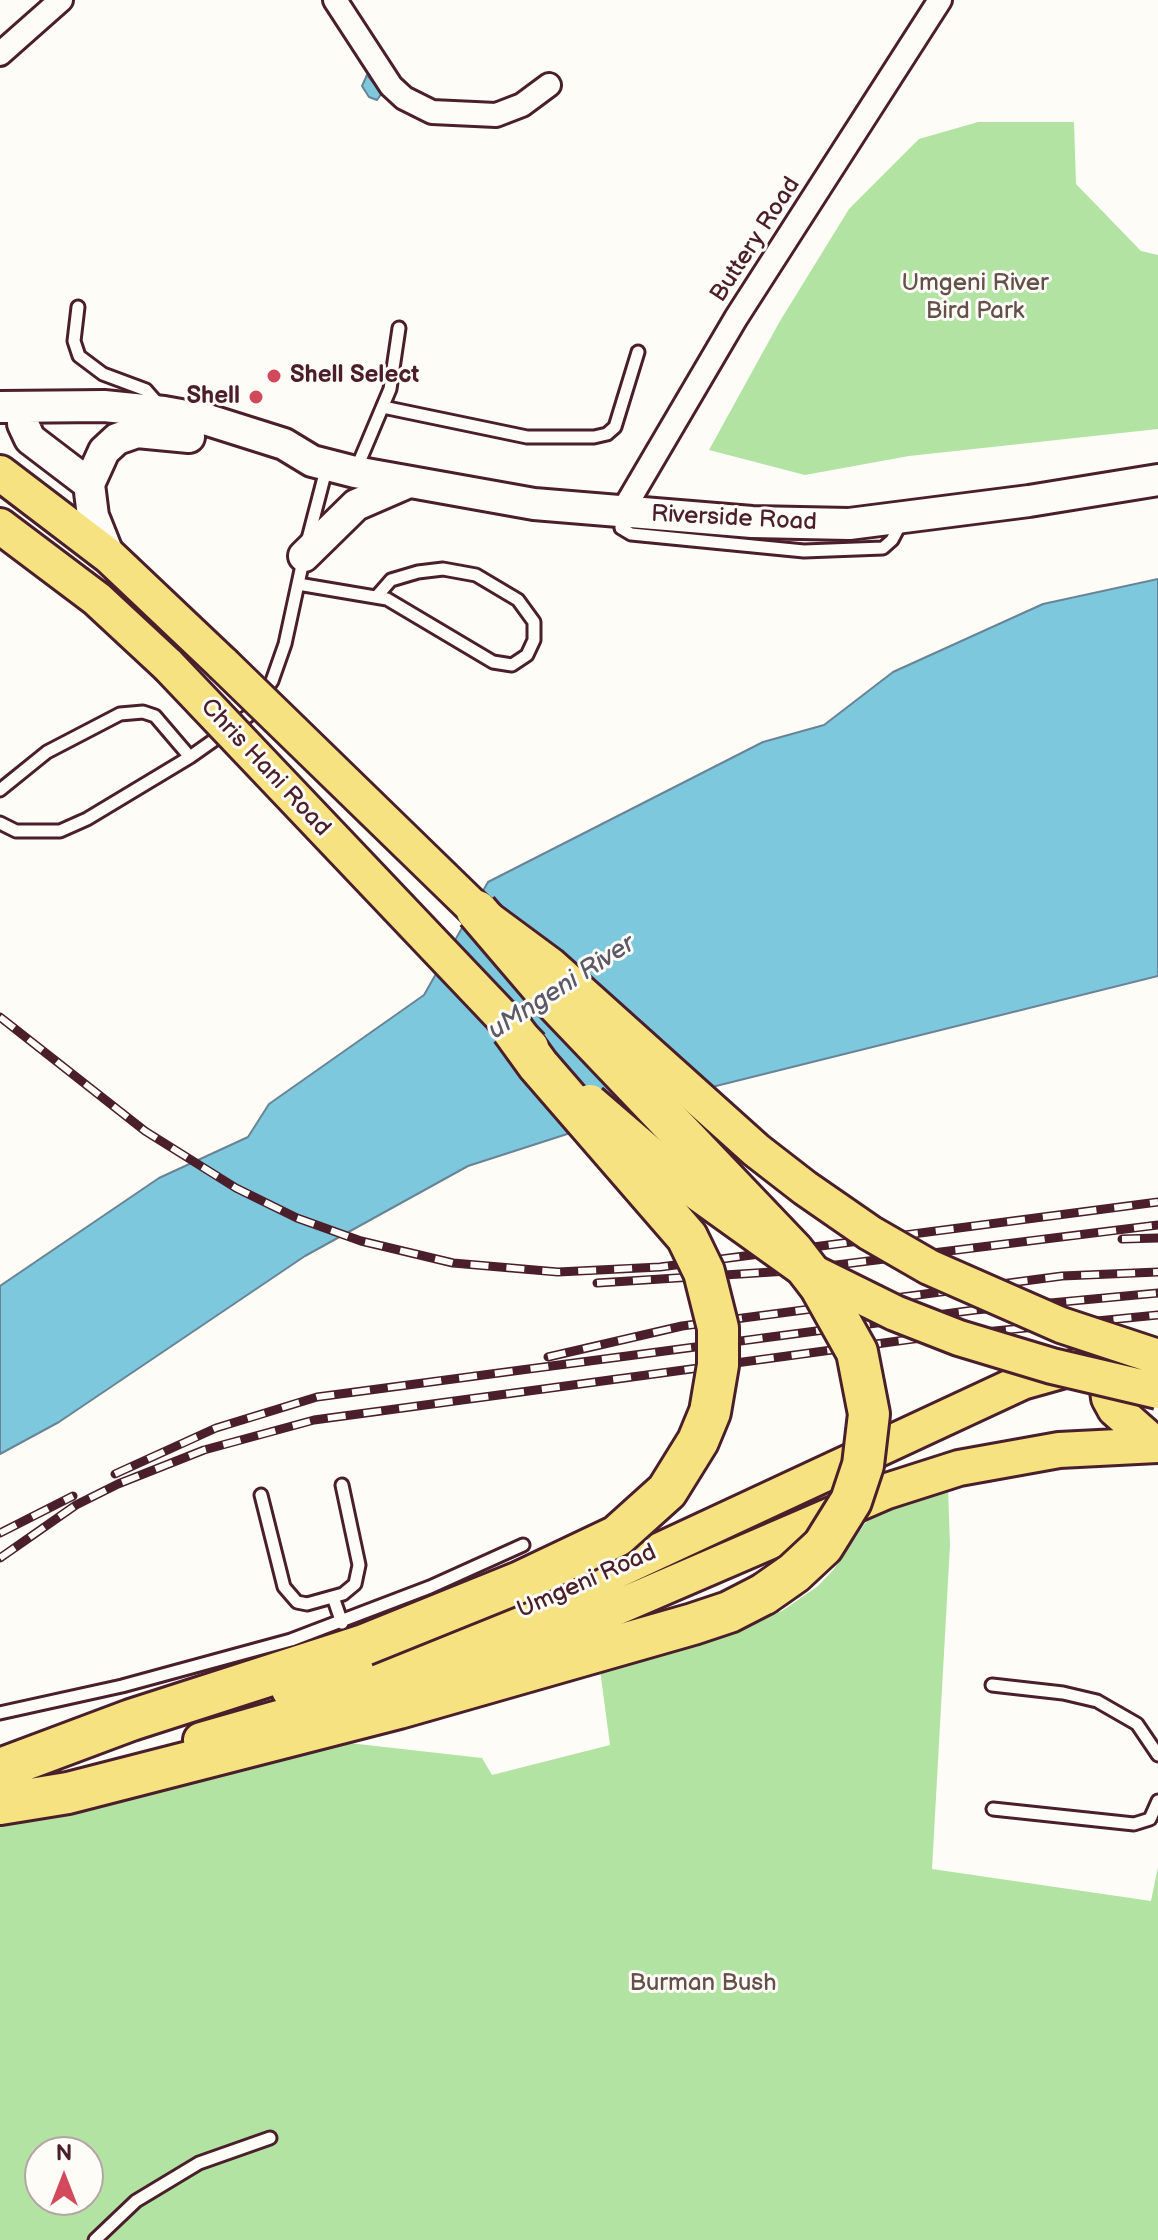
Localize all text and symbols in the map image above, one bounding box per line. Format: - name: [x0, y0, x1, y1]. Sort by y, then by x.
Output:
- street label: Buttery Road: [705, 172, 807, 308]
- park label: Umgeni River Bird Park: [901, 270, 1049, 326]
- place label: Shell Select: [290, 362, 419, 390]
- marker: Shell Select: [265, 367, 283, 385]
- place label: Shell: [186, 383, 240, 411]
- marker: Shell: [247, 388, 265, 406]
- street label: Riverside Road: [650, 500, 818, 538]
- street label: Chris Hani Road: [194, 693, 336, 843]
- water label: uMngeni River: [483, 929, 641, 1047]
- street label: Umgeni Road: [513, 1539, 661, 1625]
- park label: Burman Bush: [630, 1970, 776, 1998]
- north arrow: [24, 2136, 104, 2216]
- text: N: [56, 2140, 72, 2167]

